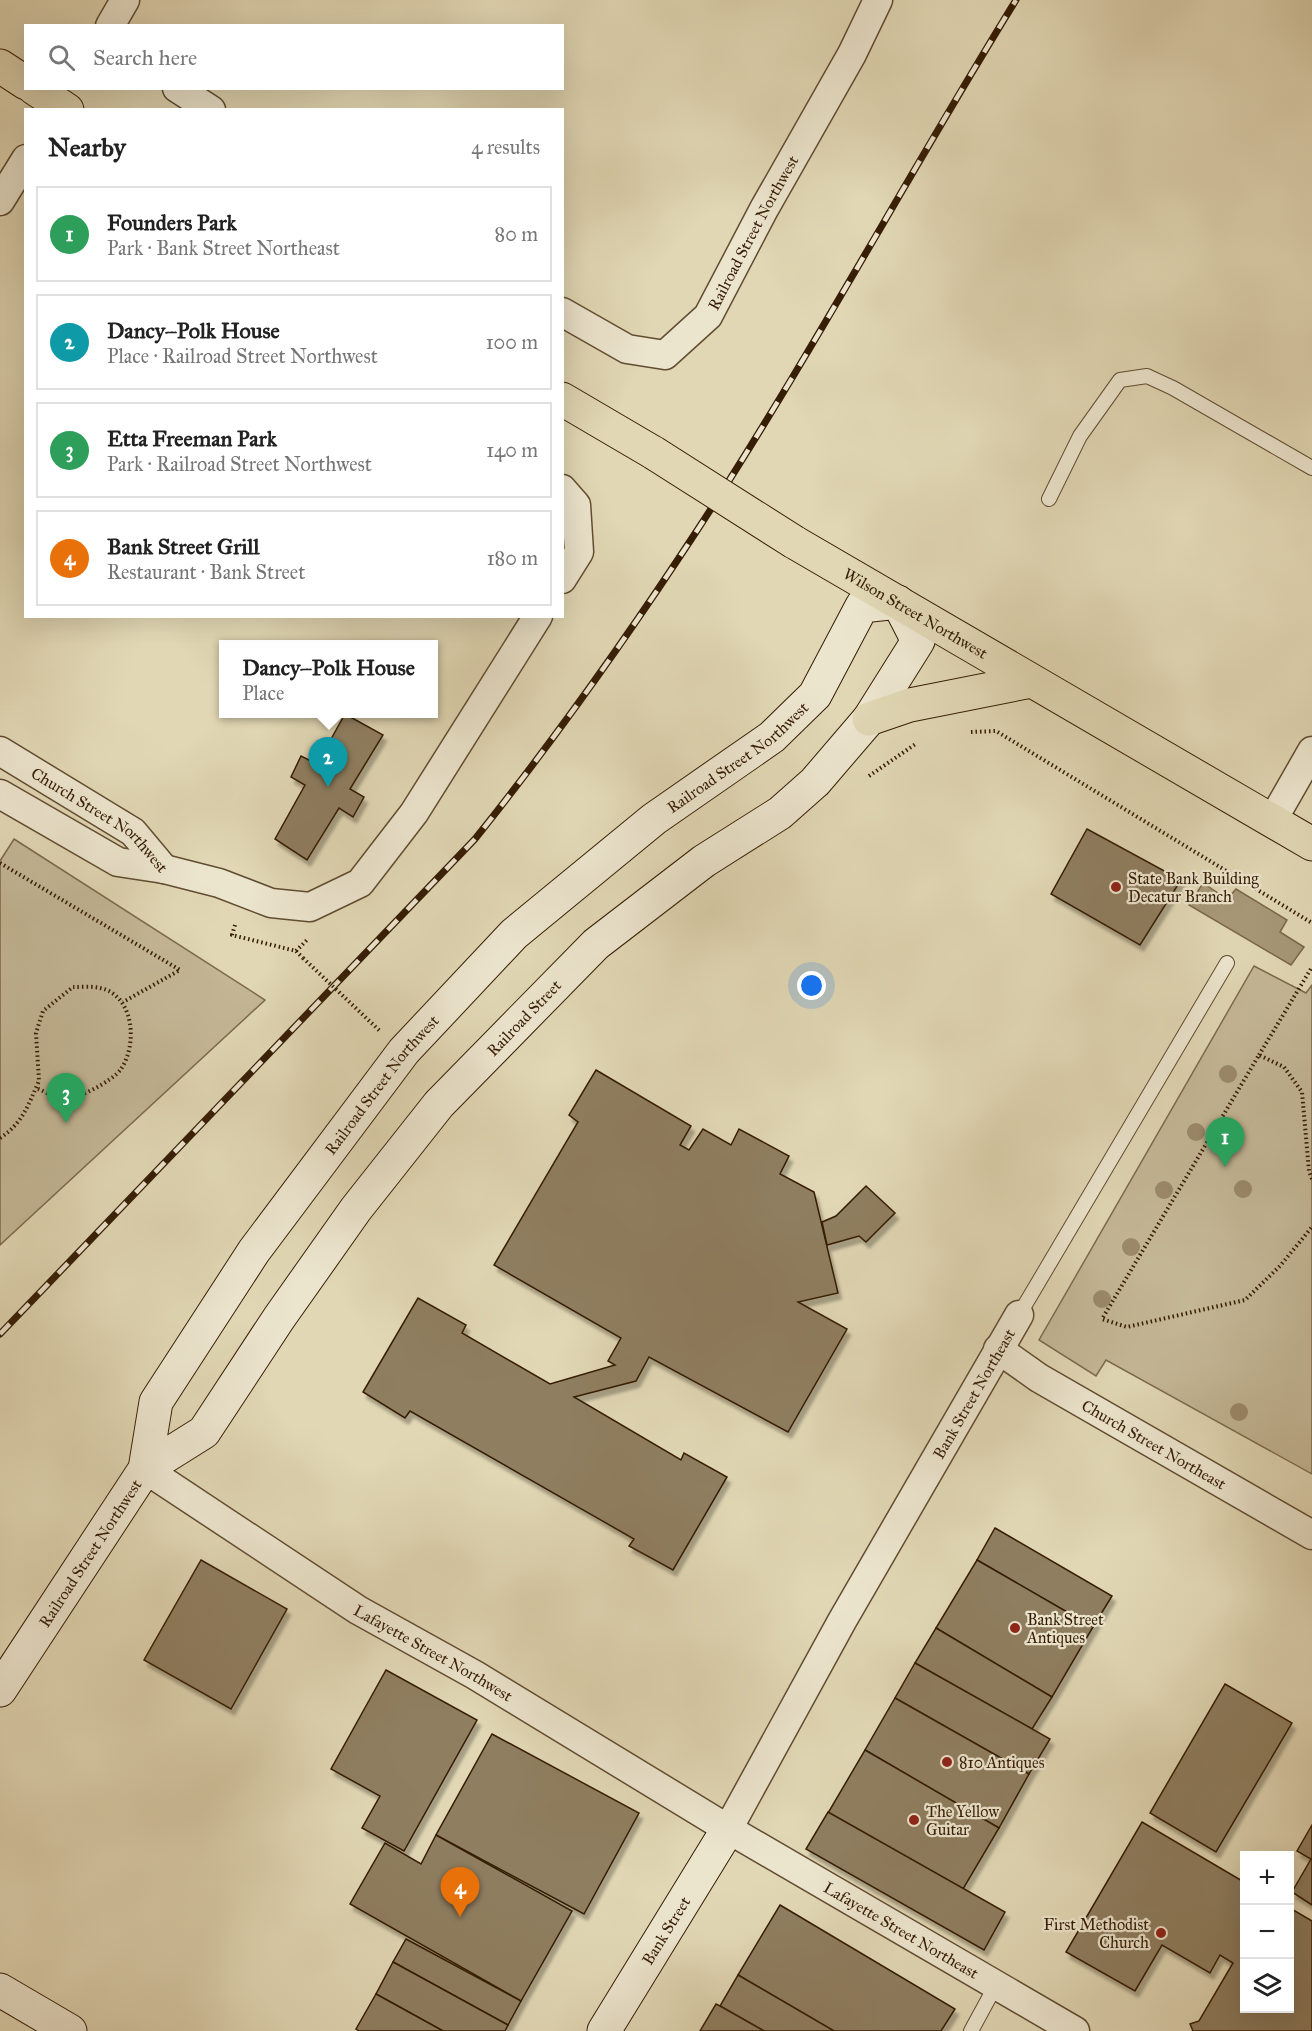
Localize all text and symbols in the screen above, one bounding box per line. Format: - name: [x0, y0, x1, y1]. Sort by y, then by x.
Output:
- search box: [24, 24, 564, 90]
- icon: search: [45, 41, 78, 74]
- text: Search here: [93, 44, 197, 71]
- text: Nearby: [48, 131, 126, 163]
- text: 4 results: [471, 135, 540, 159]
- street label: Railroad Street Northwest: [703, 152, 802, 313]
- text: Founders Park: [107, 209, 237, 236]
- text: 1: [66, 222, 73, 246]
- text: 80 m: [495, 222, 538, 246]
- text: Park · Bank Street Northeast: [107, 236, 340, 260]
- text: Dancy–Polk House: [107, 317, 280, 344]
- text: 2: [65, 330, 74, 354]
- text: 100 m: [486, 330, 538, 354]
- text: Place · Railroad Street Northwest: [107, 344, 378, 368]
- text: Etta Freeman Park: [107, 425, 277, 452]
- text: 3: [66, 438, 74, 462]
- text: 140 m: [486, 438, 538, 462]
- text: Park · Railroad Street Northwest: [107, 452, 372, 476]
- text: Bank Street Grill: [107, 533, 259, 560]
- text: 4: [64, 546, 75, 570]
- text: 180 m: [487, 546, 538, 570]
- text: Restaurant · Bank Street: [107, 560, 305, 584]
- street label: Wilson Street Northwest: [840, 564, 992, 663]
- popup: [219, 640, 438, 718]
- text: Dancy–Polk House: [242, 654, 415, 681]
- text: Place: [242, 681, 284, 705]
- street label: Railroad Street Northwest: [663, 697, 812, 817]
- pin: 2: [308, 738, 348, 787]
- street label: Church Street Northwest: [28, 763, 172, 876]
- place label: State Bank Building Decatur Branch: [1128, 869, 1259, 906]
- marker: State Bank Building Decatur Branch: [1109, 880, 1123, 894]
- your location: [797, 971, 826, 1000]
- street label: Railroad Street: [483, 976, 565, 1060]
- street label: Railroad Street Northwest: [320, 1011, 443, 1158]
- pin: 3: [46, 1074, 86, 1123]
- pin: 1: [1206, 1118, 1244, 1167]
- street label: Bank Street Northeast: [929, 1325, 1019, 1462]
- street label: Church Street Northeast: [1079, 1395, 1230, 1493]
- street label: Railroad Street Northwest: [35, 1475, 145, 1630]
- street label: Lafayette Street Northwest: [351, 1600, 517, 1705]
- place label: Bank Street Antiques: [1026, 1610, 1104, 1648]
- marker: Bank Street Antiques: [1008, 1621, 1022, 1635]
- place label: 810 Antiques: [959, 1753, 1045, 1773]
- marker: 810 Antiques: [940, 1755, 954, 1769]
- place label: The Yellow Guitar: [926, 1802, 999, 1839]
- marker: The Yellow Guitar: [907, 1813, 921, 1827]
- map controls: [1240, 1851, 1294, 2013]
- button: +: [1240, 1851, 1294, 1905]
- pin: 4: [440, 1868, 480, 1917]
- street label: Lafayette Street Northeast: [820, 1877, 982, 1983]
- street label: Bank Street: [638, 1893, 694, 1968]
- button: −: [1240, 1905, 1294, 1959]
- place label: First Methodist Church: [1044, 1915, 1149, 1952]
- marker: First Methodist Church: [1154, 1926, 1168, 1940]
- button: layers: [1240, 1959, 1294, 2013]

